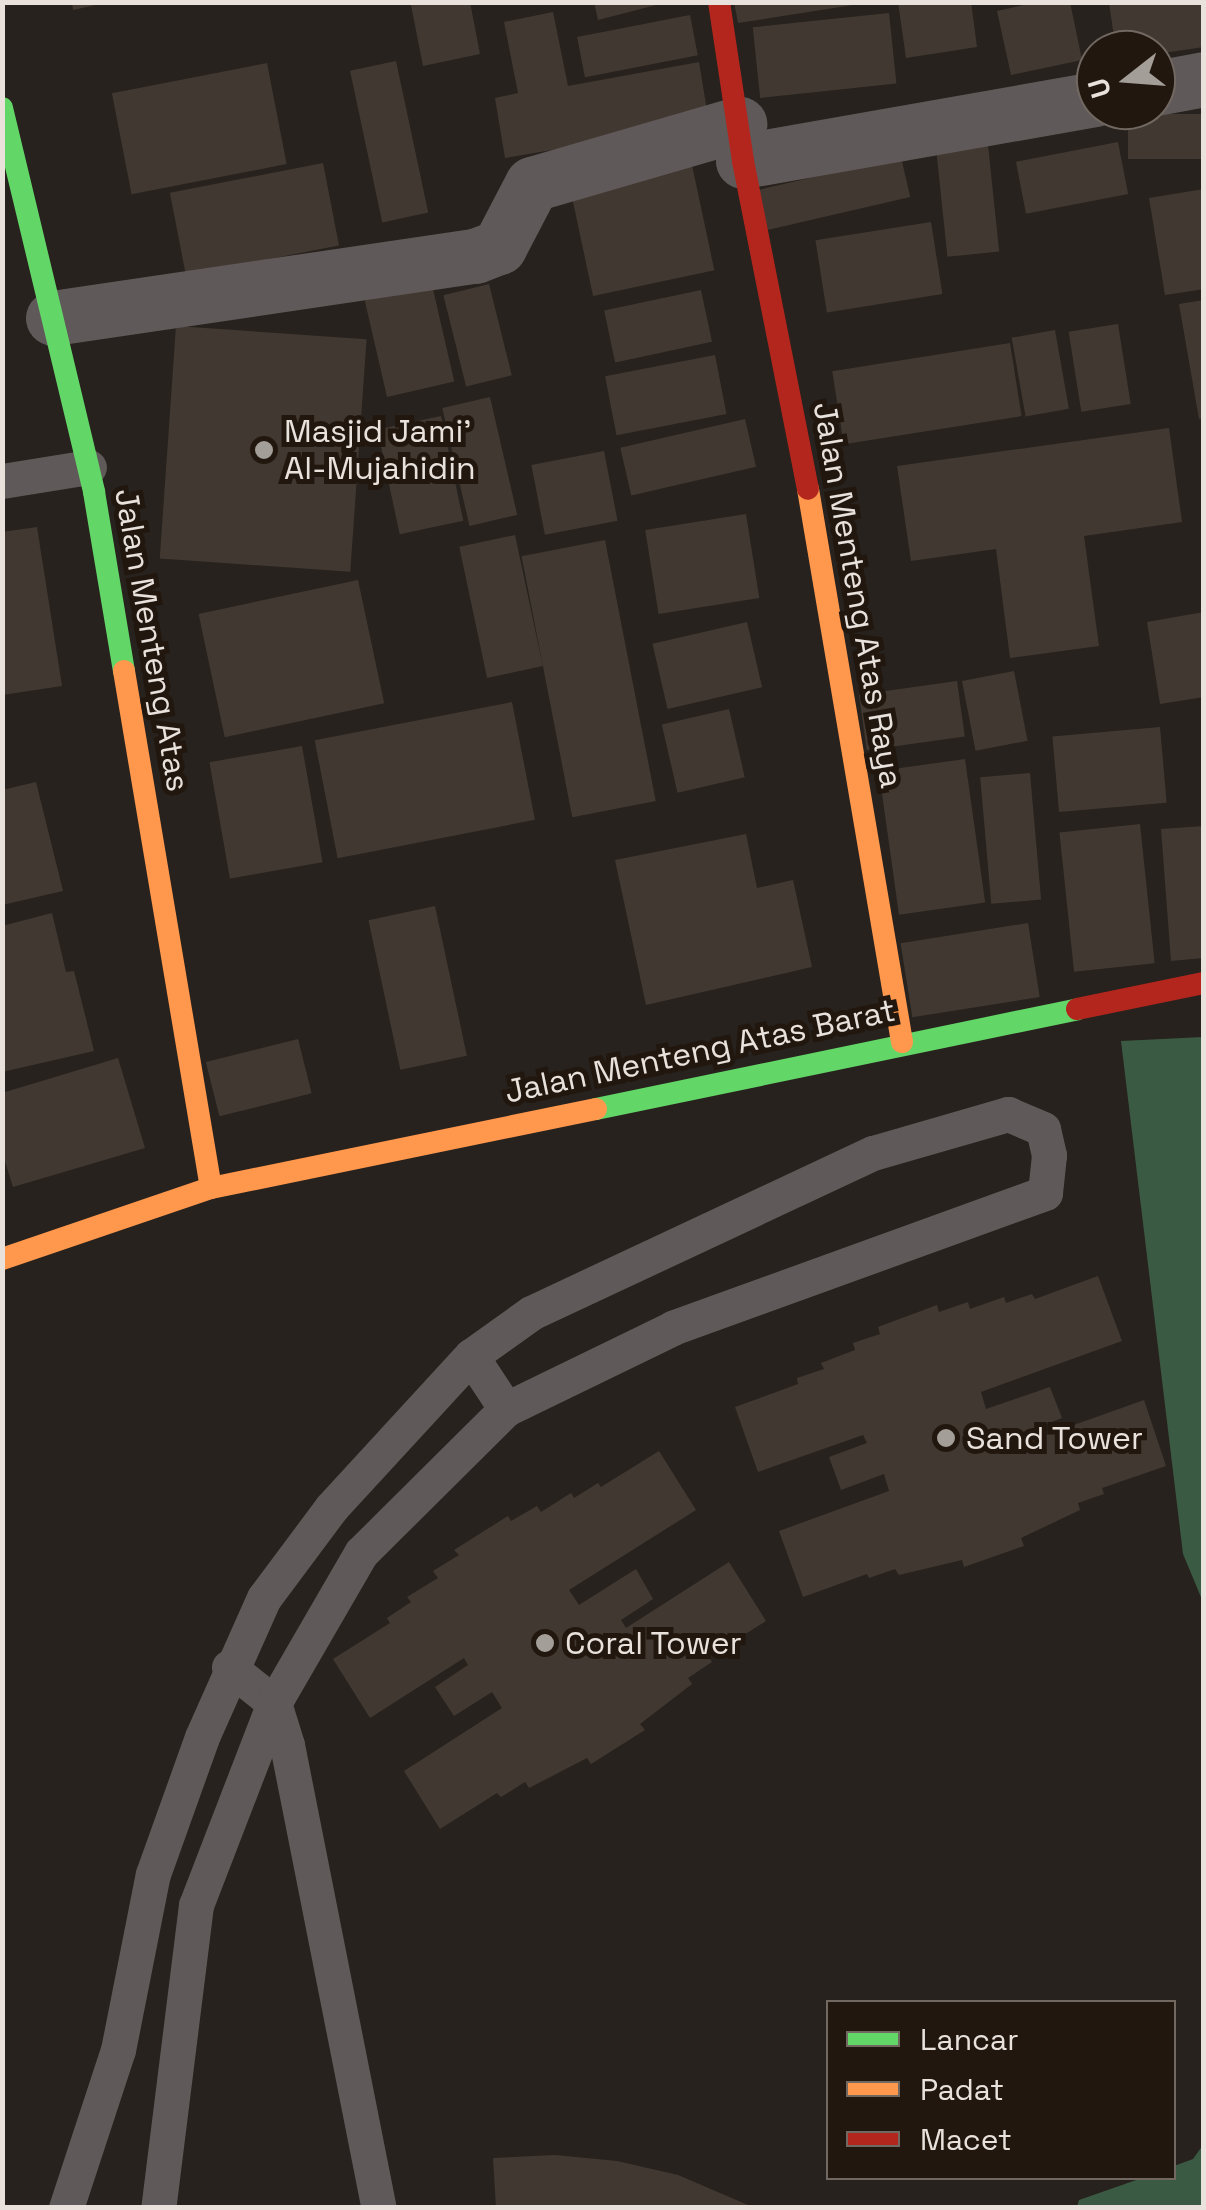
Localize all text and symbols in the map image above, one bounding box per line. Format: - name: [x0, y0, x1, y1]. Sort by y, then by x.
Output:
- north arrow: [1076, 30, 1176, 130]
- text: U: [1079, 74, 1119, 102]
- street label: Jalan Menteng Atas Raya: [805, 399, 911, 791]
- place label: Masjid Jami' Al-Mujahidin: [284, 413, 476, 488]
- marker: Masjid Jami' Al-Mujahidin: [253, 439, 275, 461]
- street label: Jalan Menteng Atas: [106, 485, 198, 795]
- street label: Jalan Menteng Atas Barat: [501, 991, 899, 1111]
- place label: Sand Tower: [966, 1419, 1144, 1457]
- marker: Sand Tower: [935, 1427, 957, 1449]
- place label: Coral Tower: [565, 1624, 743, 1662]
- marker: Coral Tower: [534, 1632, 556, 1654]
- legend: [826, 2000, 1176, 2180]
- text: Lancar: [920, 2020, 1019, 2059]
- text: Padat: [920, 2070, 1004, 2109]
- text: Macet: [920, 2120, 1012, 2159]

